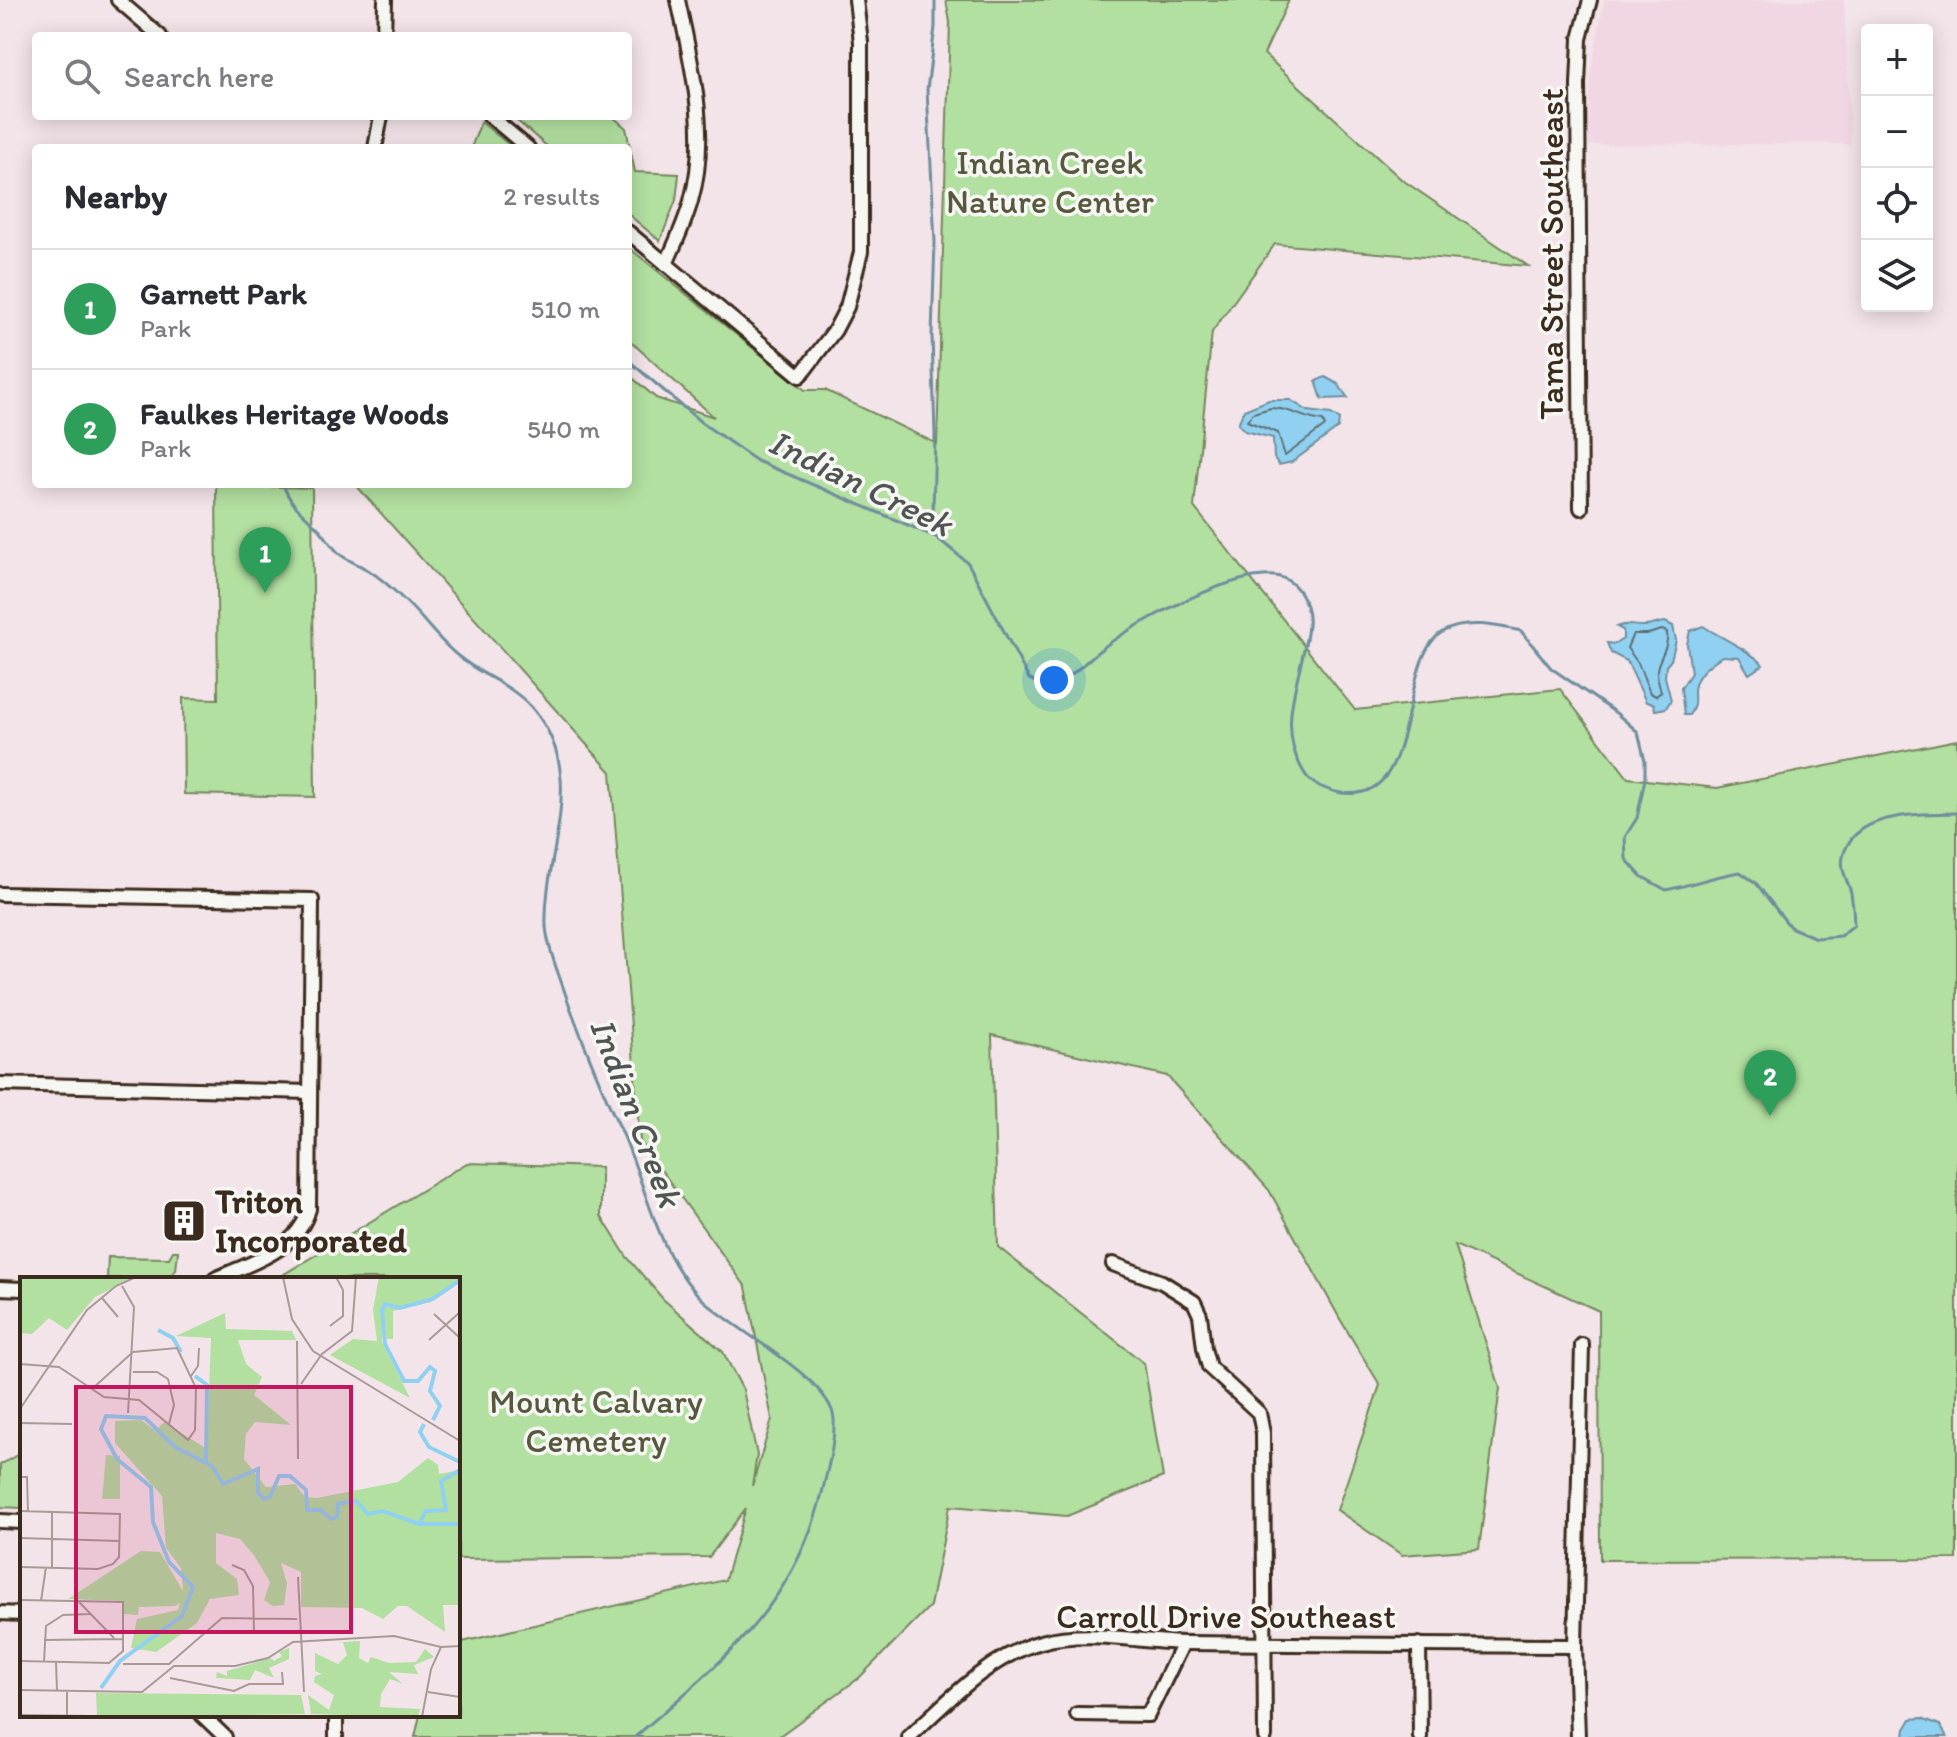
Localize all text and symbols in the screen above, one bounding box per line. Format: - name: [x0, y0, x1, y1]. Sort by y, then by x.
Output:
- map controls: [1861, 24, 1933, 312]
- button: +: [1861, 24, 1933, 96]
- search box: [32, 32, 632, 120]
- icon: search: [60, 54, 104, 98]
- text: Search here: [124, 58, 274, 95]
- street label: Tama Street Southeast: [1531, 88, 1572, 420]
- button: −: [1861, 96, 1933, 168]
- park label: Indian Creek Nature Center: [946, 142, 1154, 222]
- button: locate: [1861, 168, 1933, 240]
- text: Nearby: [64, 176, 167, 217]
- text: 2 results: [503, 180, 600, 212]
- button: layers: [1861, 240, 1933, 312]
- text: Garnett Park: [140, 275, 307, 312]
- text: 1: [84, 293, 96, 325]
- text: 510 m: [531, 293, 600, 325]
- text: Park: [140, 312, 191, 344]
- text: Faulkes Heritage Woods: [140, 395, 449, 432]
- text: 2: [83, 413, 97, 445]
- text: 540 m: [527, 413, 600, 445]
- water label: Indian Creek: [762, 420, 962, 546]
- text: Park: [140, 432, 191, 464]
- pin: 1: [239, 527, 291, 593]
- your location: [1034, 660, 1074, 700]
- water label: Indian Creek: [581, 1012, 693, 1215]
- pin: 2: [1744, 1050, 1796, 1116]
- place label: Triton Incorporated: [214, 1181, 407, 1261]
- building icon: Triton Incorporated: [160, 1197, 208, 1245]
- inset map: [20, 1277, 460, 1717]
- park label: Mount Calvary Cemetery: [489, 1381, 703, 1461]
- street label: Carroll Drive Southeast: [1056, 1596, 1396, 1637]

